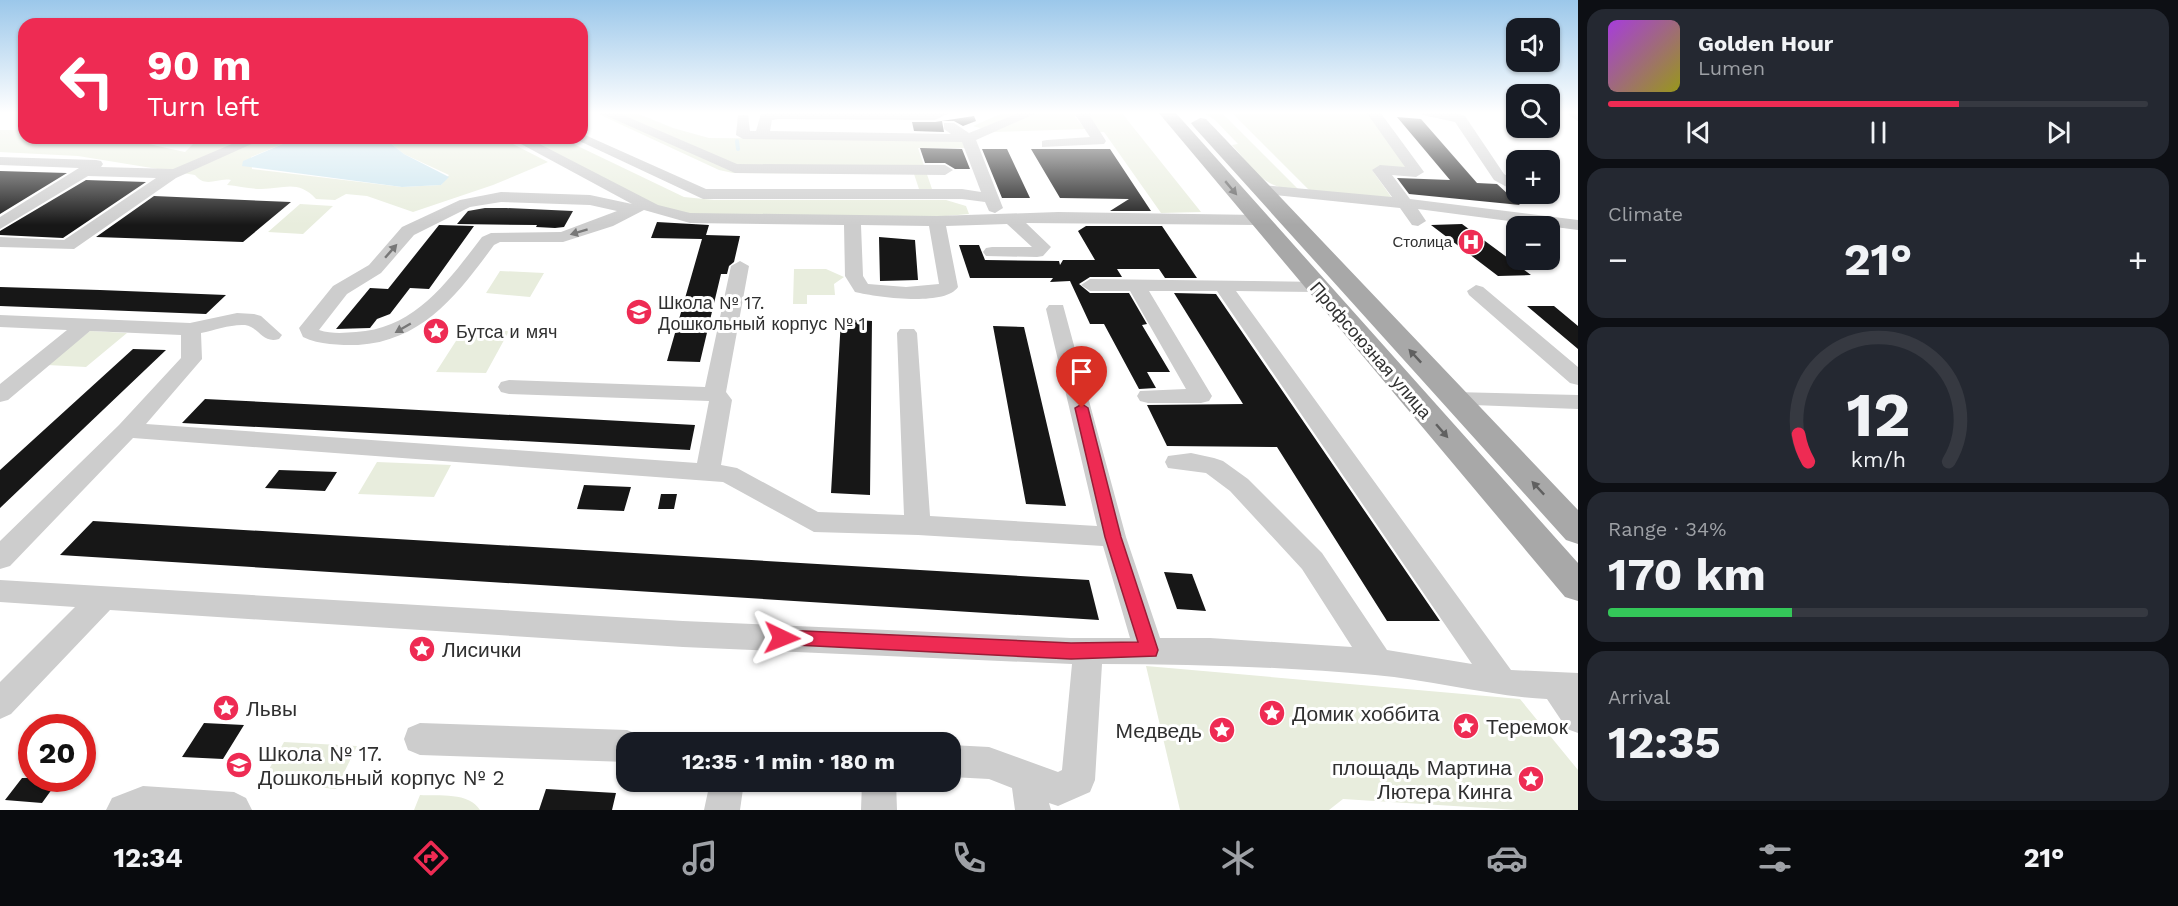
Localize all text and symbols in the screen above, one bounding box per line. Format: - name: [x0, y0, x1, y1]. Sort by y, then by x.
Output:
- map controls: [1506, 18, 1560, 270]
- button: sound: [1506, 18, 1560, 72]
- text: Golden Hour: [1698, 31, 1833, 56]
- text: 90 m: [147, 41, 251, 90]
- icon: left: [48, 42, 126, 120]
- text: Lumen: [1698, 56, 1765, 80]
- button: search: [1506, 84, 1560, 138]
- text: Turn left: [147, 91, 259, 123]
- icon: previous: [1682, 116, 1715, 149]
- icon: pause: [1862, 116, 1895, 149]
- icon: next: [2042, 116, 2075, 149]
- button: +: [1506, 150, 1560, 204]
- one-way arrow: [1224, 180, 1237, 195]
- text: Climate: [1608, 202, 1683, 226]
- button: −: [1506, 216, 1560, 270]
- hospital icon: Столица: [1456, 227, 1486, 257]
- one-way arrow: [570, 228, 588, 237]
- place label: Столица: [1392, 233, 1453, 251]
- text: 21°: [1844, 233, 1912, 286]
- text: −: [1608, 240, 1628, 279]
- text: +: [2128, 240, 2148, 279]
- one-way arrow: [384, 244, 397, 259]
- street label: Профсоюзная улица: [1306, 277, 1437, 423]
- place label: Школа № 17. Дошкольный корпус № 1: [658, 292, 866, 334]
- school or university icon: Школа № 17. Дошкольный корпус № 1: [624, 297, 654, 327]
- place icon: Бутса и мяч: [421, 316, 451, 346]
- place label: Бутса и мяч: [456, 321, 557, 342]
- one-way arrow: [395, 322, 411, 333]
- pin: [1056, 346, 1107, 408]
- one-way arrow: [1409, 349, 1422, 364]
- icon: arrive: [1065, 355, 1098, 388]
- text: 12: [1846, 378, 1910, 451]
- one-way arrow: [1435, 423, 1449, 438]
- text: km/h: [1850, 447, 1906, 472]
- one-way arrow: [1532, 481, 1545, 496]
- text: Range · 34%: [1608, 517, 1726, 541]
- text: 170 km: [1608, 548, 1766, 601]
- position arrow: [750, 606, 814, 670]
- place icon: Лисички: [407, 634, 437, 664]
- place label: Лисички: [442, 637, 522, 662]
- text: Arrival: [1608, 685, 1670, 709]
- place icon: Львы: [211, 693, 241, 723]
- place label: Львы: [246, 696, 297, 721]
- place icon: Домик хоббита: [1257, 698, 1287, 728]
- place label: Домик хоббита: [1292, 701, 1440, 726]
- place icon: Теремок: [1451, 711, 1481, 741]
- speed limit sign: 20: [18, 714, 96, 792]
- place label: Теремок: [1486, 714, 1569, 739]
- place icon: Медведь: [1207, 715, 1237, 745]
- text: 12:35: [1608, 716, 1721, 769]
- place label: Медведь: [1115, 718, 1202, 743]
- place label: Школа № 17. Дошкольный корпус № 2: [258, 741, 505, 790]
- text: 12:35 · 1 min · 180 m: [682, 749, 895, 774]
- school or university icon: Школа № 17. Дошкольный корпус № 2: [224, 750, 254, 780]
- place label: площадь Мартина Лютера Кинга: [1332, 755, 1512, 804]
- place icon: площадь Мартина Лютера Кинга: [1516, 764, 1546, 794]
- icon: directions: [410, 837, 452, 879]
- icon: music: [679, 837, 721, 879]
- icon: phone: [948, 837, 990, 879]
- icon: climate: [1217, 837, 1259, 879]
- icon: car: [1486, 837, 1528, 879]
- icon: filters: [1754, 837, 1796, 879]
- text: 12:34: [113, 842, 183, 874]
- text: 21°: [2023, 842, 2064, 874]

